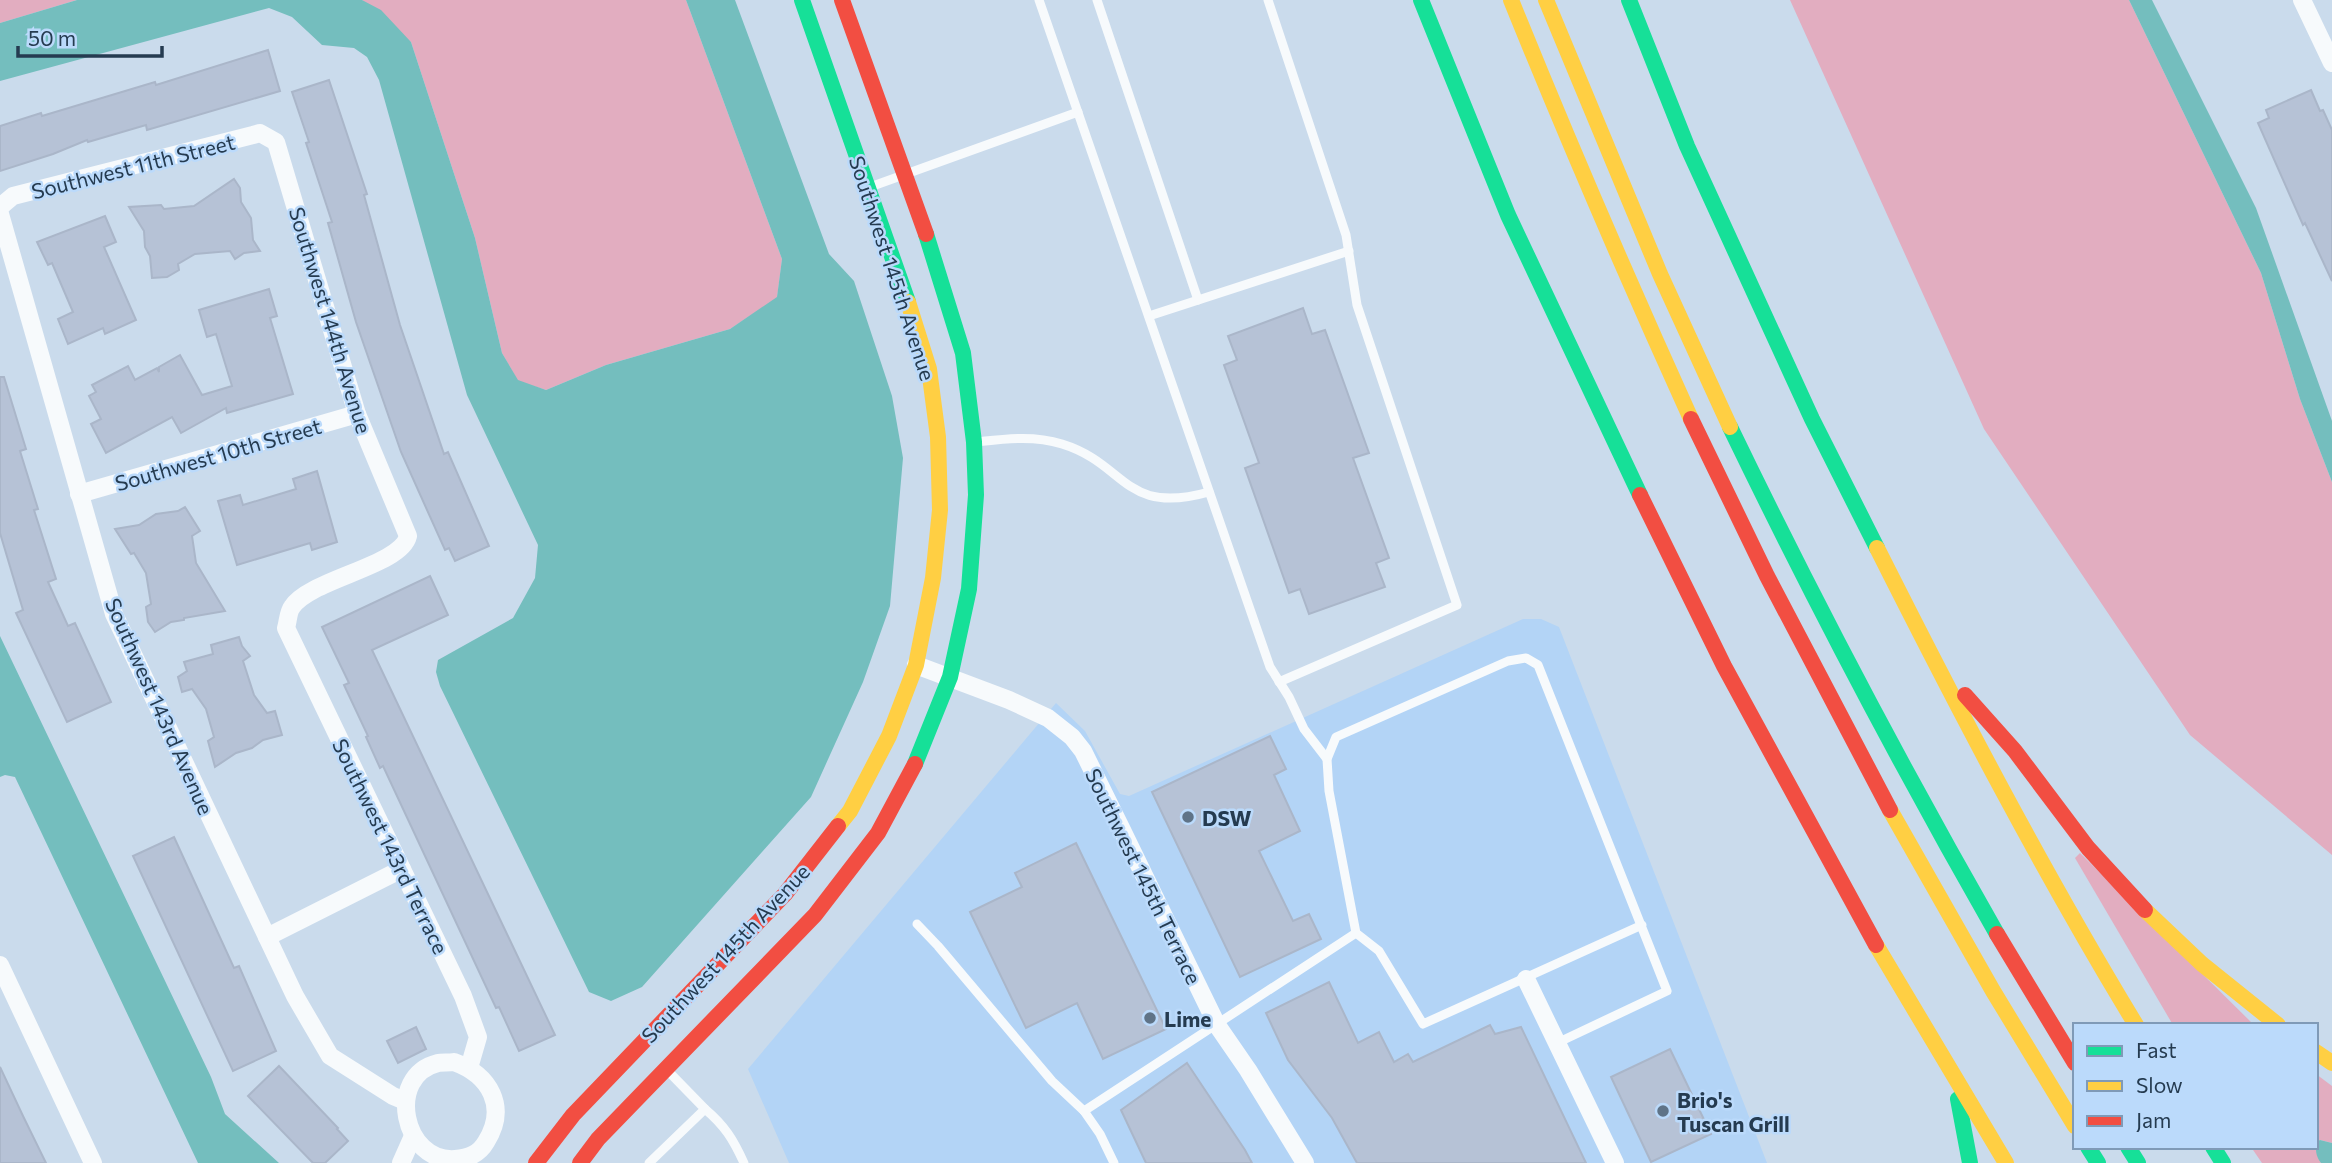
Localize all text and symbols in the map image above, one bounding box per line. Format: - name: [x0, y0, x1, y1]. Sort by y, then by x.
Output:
- scale bar: [18, 14, 161, 58]
- text: 50 m: [28, 25, 76, 50]
- street label: Southwest 11th Street: [29, 129, 237, 203]
- street label: Southwest 145th Avenue: [845, 152, 941, 384]
- street label: Southwest 144th Avenue: [285, 204, 377, 436]
- street label: Southwest 10th Street: [112, 413, 324, 495]
- street label: Southwest 143rd Avenue: [101, 594, 219, 818]
- street label: Southwest 143rd Terrace: [328, 734, 454, 958]
- street label: Southwest 145th Terrace: [1081, 764, 1207, 988]
- place label: DSW: [1202, 805, 1252, 830]
- marker: DSW: [1180, 809, 1196, 825]
- street label: Southwest 145th Avenue: [636, 859, 814, 1047]
- place label: Lime: [1164, 1006, 1211, 1031]
- marker: Lime: [1142, 1010, 1158, 1026]
- legend: [2073, 1023, 2318, 1149]
- text: Fast: [2136, 1037, 2177, 1062]
- text: Slow: [2136, 1072, 2183, 1097]
- place label: Brio's Tuscan Grill: [1677, 1087, 1790, 1136]
- marker: Brio's Tuscan Grill: [1655, 1103, 1671, 1119]
- text: Jam: [2136, 1107, 2171, 1132]

